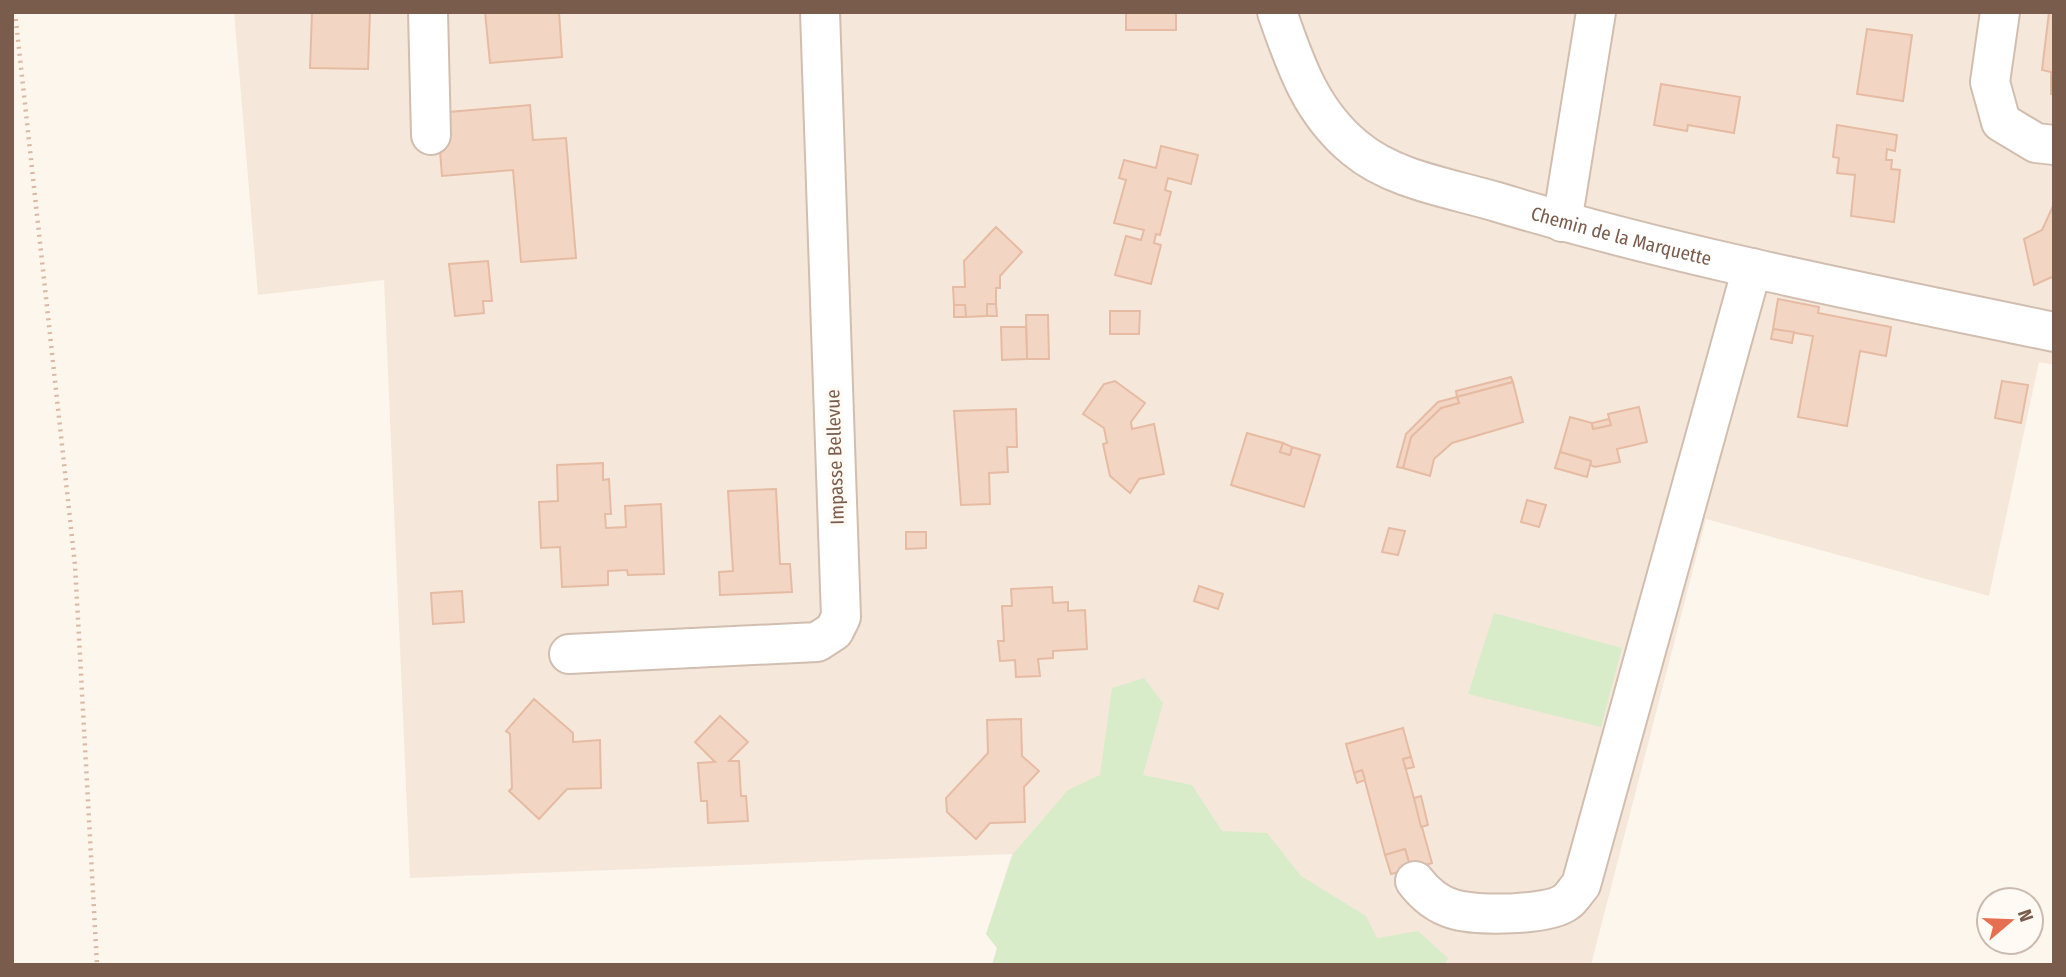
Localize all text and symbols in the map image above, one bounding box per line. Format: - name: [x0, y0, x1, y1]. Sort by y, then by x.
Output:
- street label: Chemin de la Marquette: [1528, 201, 1714, 270]
- street label: Impasse Bellevue: [821, 389, 849, 525]
- north arrow: [1975, 886, 2045, 956]
- text: N: [2013, 906, 2038, 925]

